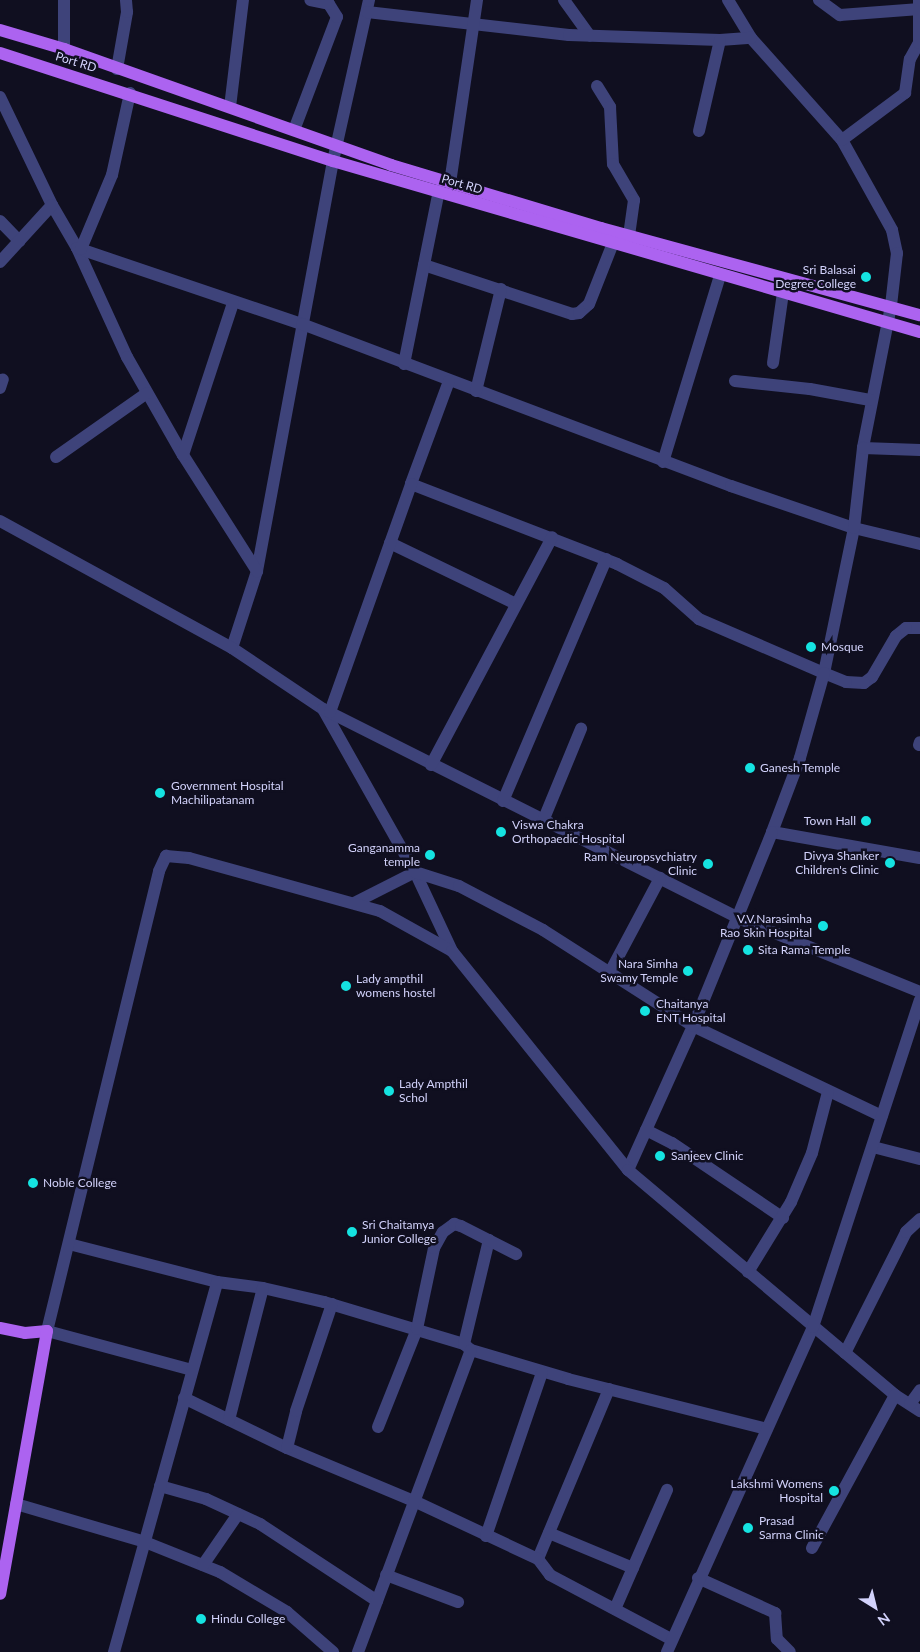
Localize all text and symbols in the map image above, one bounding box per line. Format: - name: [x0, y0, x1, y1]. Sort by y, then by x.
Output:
- street label: Port RD: [54, 49, 98, 75]
- street label: Port RD: [440, 171, 484, 197]
- place label: Sri Balasai Degree College: [775, 263, 856, 291]
- marker: Sri Balasai Degree College: [860, 271, 872, 283]
- place label: Mosque: [821, 640, 864, 654]
- marker: Mosque: [805, 641, 817, 653]
- place label: Ganesh Temple: [760, 761, 840, 775]
- marker: Ganesh Temple: [744, 762, 756, 774]
- place label: Government Hospital Machilipatanam: [171, 779, 284, 807]
- marker: Government Hospital Machilipatanam: [153, 786, 167, 800]
- place label: Town Hall: [804, 814, 856, 828]
- marker: Town Hall: [860, 815, 872, 827]
- place label: Viswa Chakra Orthopaedic Hospital: [512, 818, 625, 846]
- marker: Viswa Chakra Orthopaedic Hospital: [494, 825, 508, 839]
- place label: Ganganamma temple: [348, 841, 420, 869]
- marker: Ganganamma temple: [424, 849, 436, 861]
- place label: Divya Shanker Children's Clinic: [795, 849, 879, 877]
- place label: Ram Neuropsychiatry Clinic: [584, 850, 697, 878]
- marker: Divya Shanker Children's Clinic: [883, 856, 897, 870]
- marker: Ram Neuropsychiatry Clinic: [701, 857, 715, 871]
- place label: V.V.Narasimha Rao Skin Hospital: [720, 912, 812, 940]
- marker: V.V.Narasimha Rao Skin Hospital: [816, 919, 830, 933]
- place label: Sita Rama Temple: [758, 943, 851, 957]
- marker: Sita Rama Temple: [742, 944, 754, 956]
- place label: Nara Simha Swamy Temple: [600, 957, 678, 985]
- marker: Nara Simha Swamy Temple: [682, 965, 694, 977]
- place label: Lady ampthil womens hostel: [356, 972, 435, 1000]
- marker: Lady ampthil womens hostel: [340, 980, 352, 992]
- place label: Chaitanya ENT Hospital: [656, 997, 726, 1025]
- marker: Chaitanya ENT Hospital: [638, 1004, 652, 1018]
- place label: Lady Ampthil Schol: [399, 1077, 468, 1105]
- marker: Lady Ampthil Schol: [383, 1085, 395, 1097]
- marker: Sanjeev Clinic: [653, 1149, 667, 1163]
- place label: Sanjeev Clinic: [671, 1149, 744, 1163]
- place label: Noble College: [43, 1176, 117, 1190]
- marker: Noble College: [27, 1177, 39, 1189]
- place label: Sri Chaitamya Junior College: [362, 1218, 437, 1246]
- marker: Sri Chaitamya Junior College: [346, 1226, 358, 1238]
- place label: Lakshmi Womens Hospital: [730, 1477, 823, 1505]
- marker: Lakshmi Womens Hospital: [827, 1484, 841, 1498]
- place label: Prasad Sarma Clinic: [759, 1514, 824, 1542]
- marker: Prasad Sarma Clinic: [741, 1521, 755, 1535]
- north arrow: [850, 1582, 900, 1632]
- text: N: [875, 1609, 893, 1630]
- place label: Hindu College: [211, 1612, 285, 1626]
- marker: Hindu College: [195, 1613, 207, 1625]

